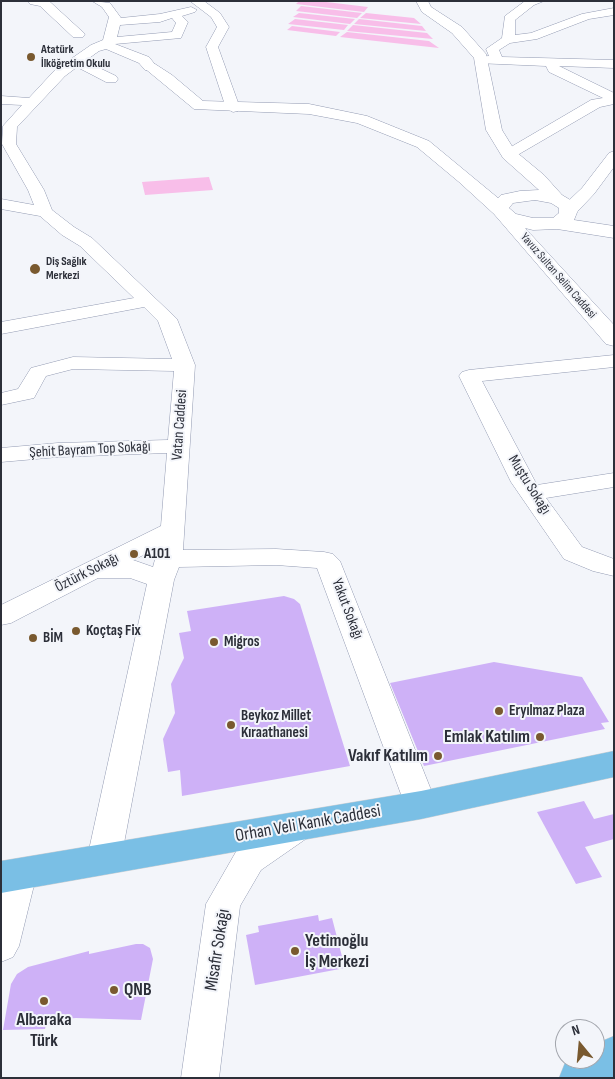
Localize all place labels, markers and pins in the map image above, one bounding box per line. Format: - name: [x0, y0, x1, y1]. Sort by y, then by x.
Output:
- place label: Atatürk İlköğretim Okulu: [41, 43, 110, 71]
- marker: Atatürk İlköğretim Okulu: [25, 51, 37, 63]
- place label: Diş Sağlık Merkezi: [46, 255, 86, 283]
- marker: Diş Sağlık Merkezi: [28, 262, 42, 276]
- place label: A101: [144, 545, 170, 563]
- marker: A101: [128, 548, 140, 560]
- place label: Koçtaş Fix: [86, 622, 141, 640]
- marker: Koçtaş Fix: [70, 625, 82, 637]
- place label: BİM: [43, 629, 63, 647]
- marker: BİM: [27, 632, 39, 644]
- place label: Migros: [224, 633, 260, 651]
- marker: Migros: [208, 636, 220, 648]
- place label: Eryılmaz Plaza: [509, 702, 585, 720]
- marker: Eryılmaz Plaza: [493, 705, 505, 717]
- place label: Beykoz Millet Kıraathanesi: [241, 707, 311, 742]
- marker: Beykoz Millet Kıraathanesi: [225, 719, 237, 731]
- place label: Emlak Katılım: [444, 726, 530, 748]
- marker: Emlak Katılım: [534, 731, 546, 743]
- place label: Vakıf Katılım: [348, 745, 428, 767]
- marker: Vakıf Katılım: [432, 750, 444, 762]
- place label: Yetimoğlu İş Merkezi: [305, 930, 369, 972]
- marker: Yetimoğlu İş Merkezi: [289, 945, 301, 957]
- place label: QNB: [124, 979, 152, 1001]
- marker: QNB: [108, 984, 120, 996]
- marker: Albaraka Türk: [38, 995, 50, 1007]
- place label: Albaraka Türk: [16, 1009, 72, 1052]

